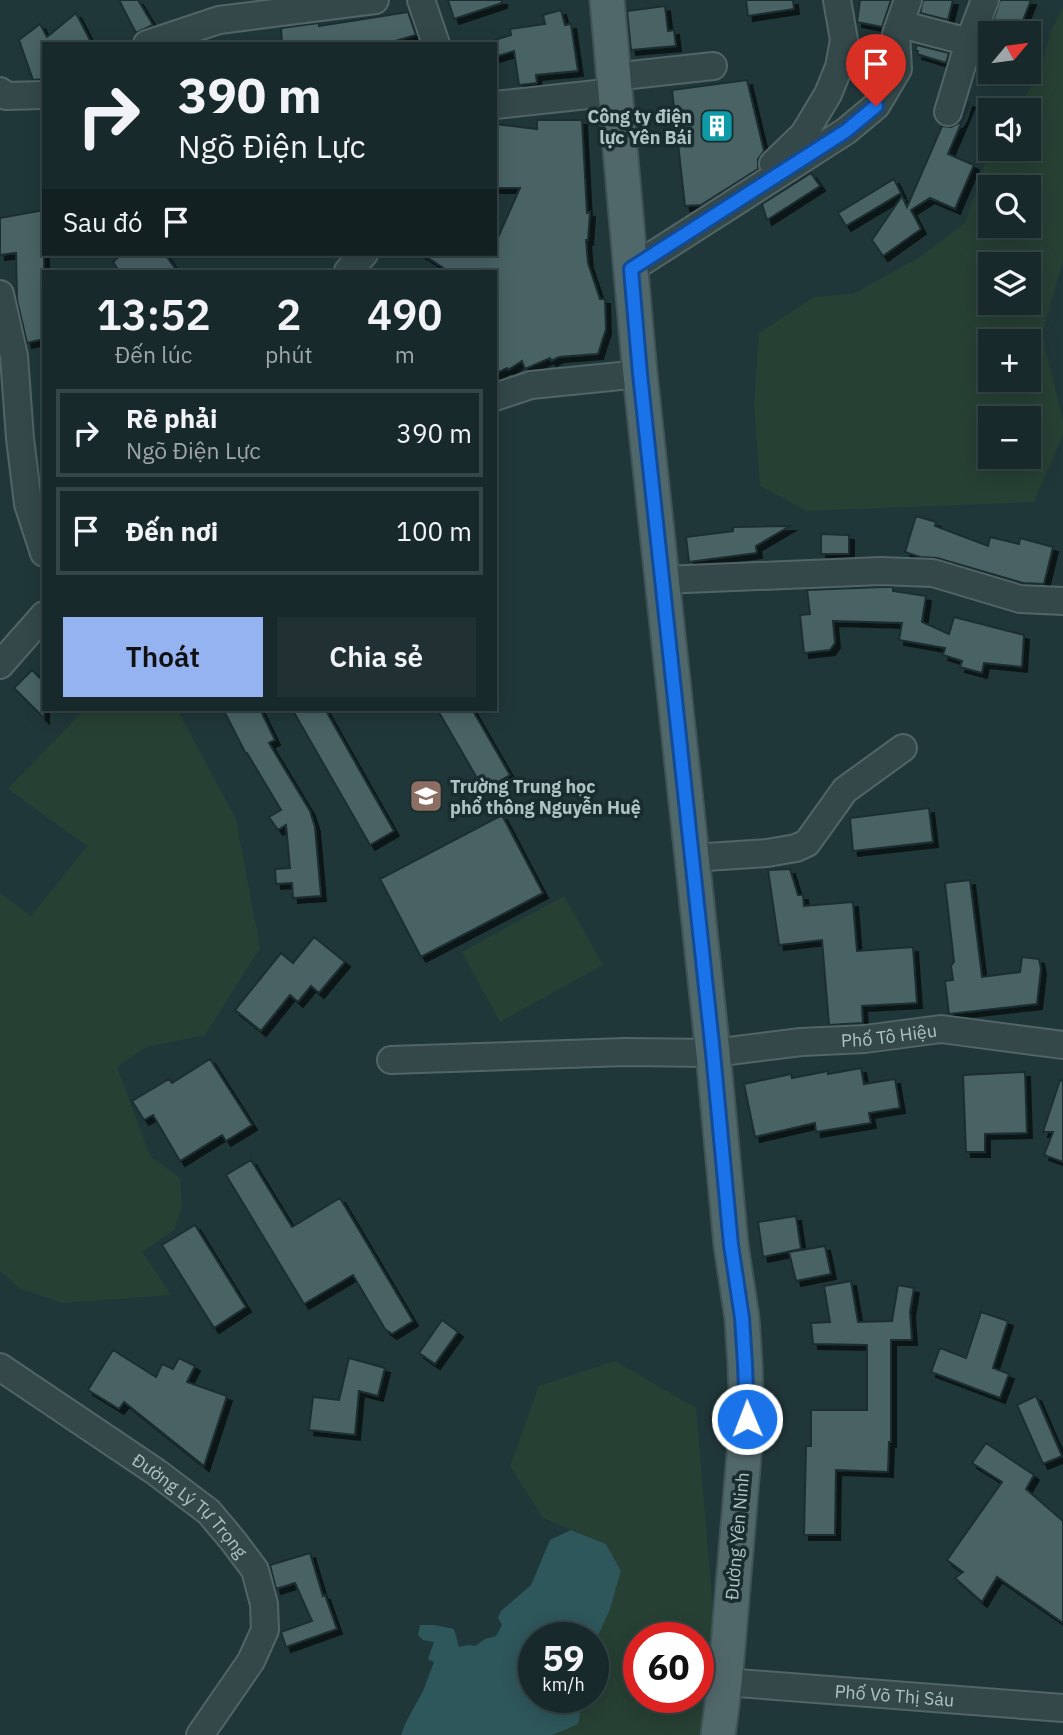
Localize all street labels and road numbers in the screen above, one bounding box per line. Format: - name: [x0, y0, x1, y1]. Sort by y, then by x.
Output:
- street label: Phố Tô Hiệu: [840, 1018, 938, 1052]
- street label: Đường Lý Tự Trọng: [128, 1448, 253, 1562]
- street label: Đường Yên Ninh: [720, 1471, 754, 1601]
- street label: Phố Võ Thị Sáu: [834, 1679, 955, 1711]

